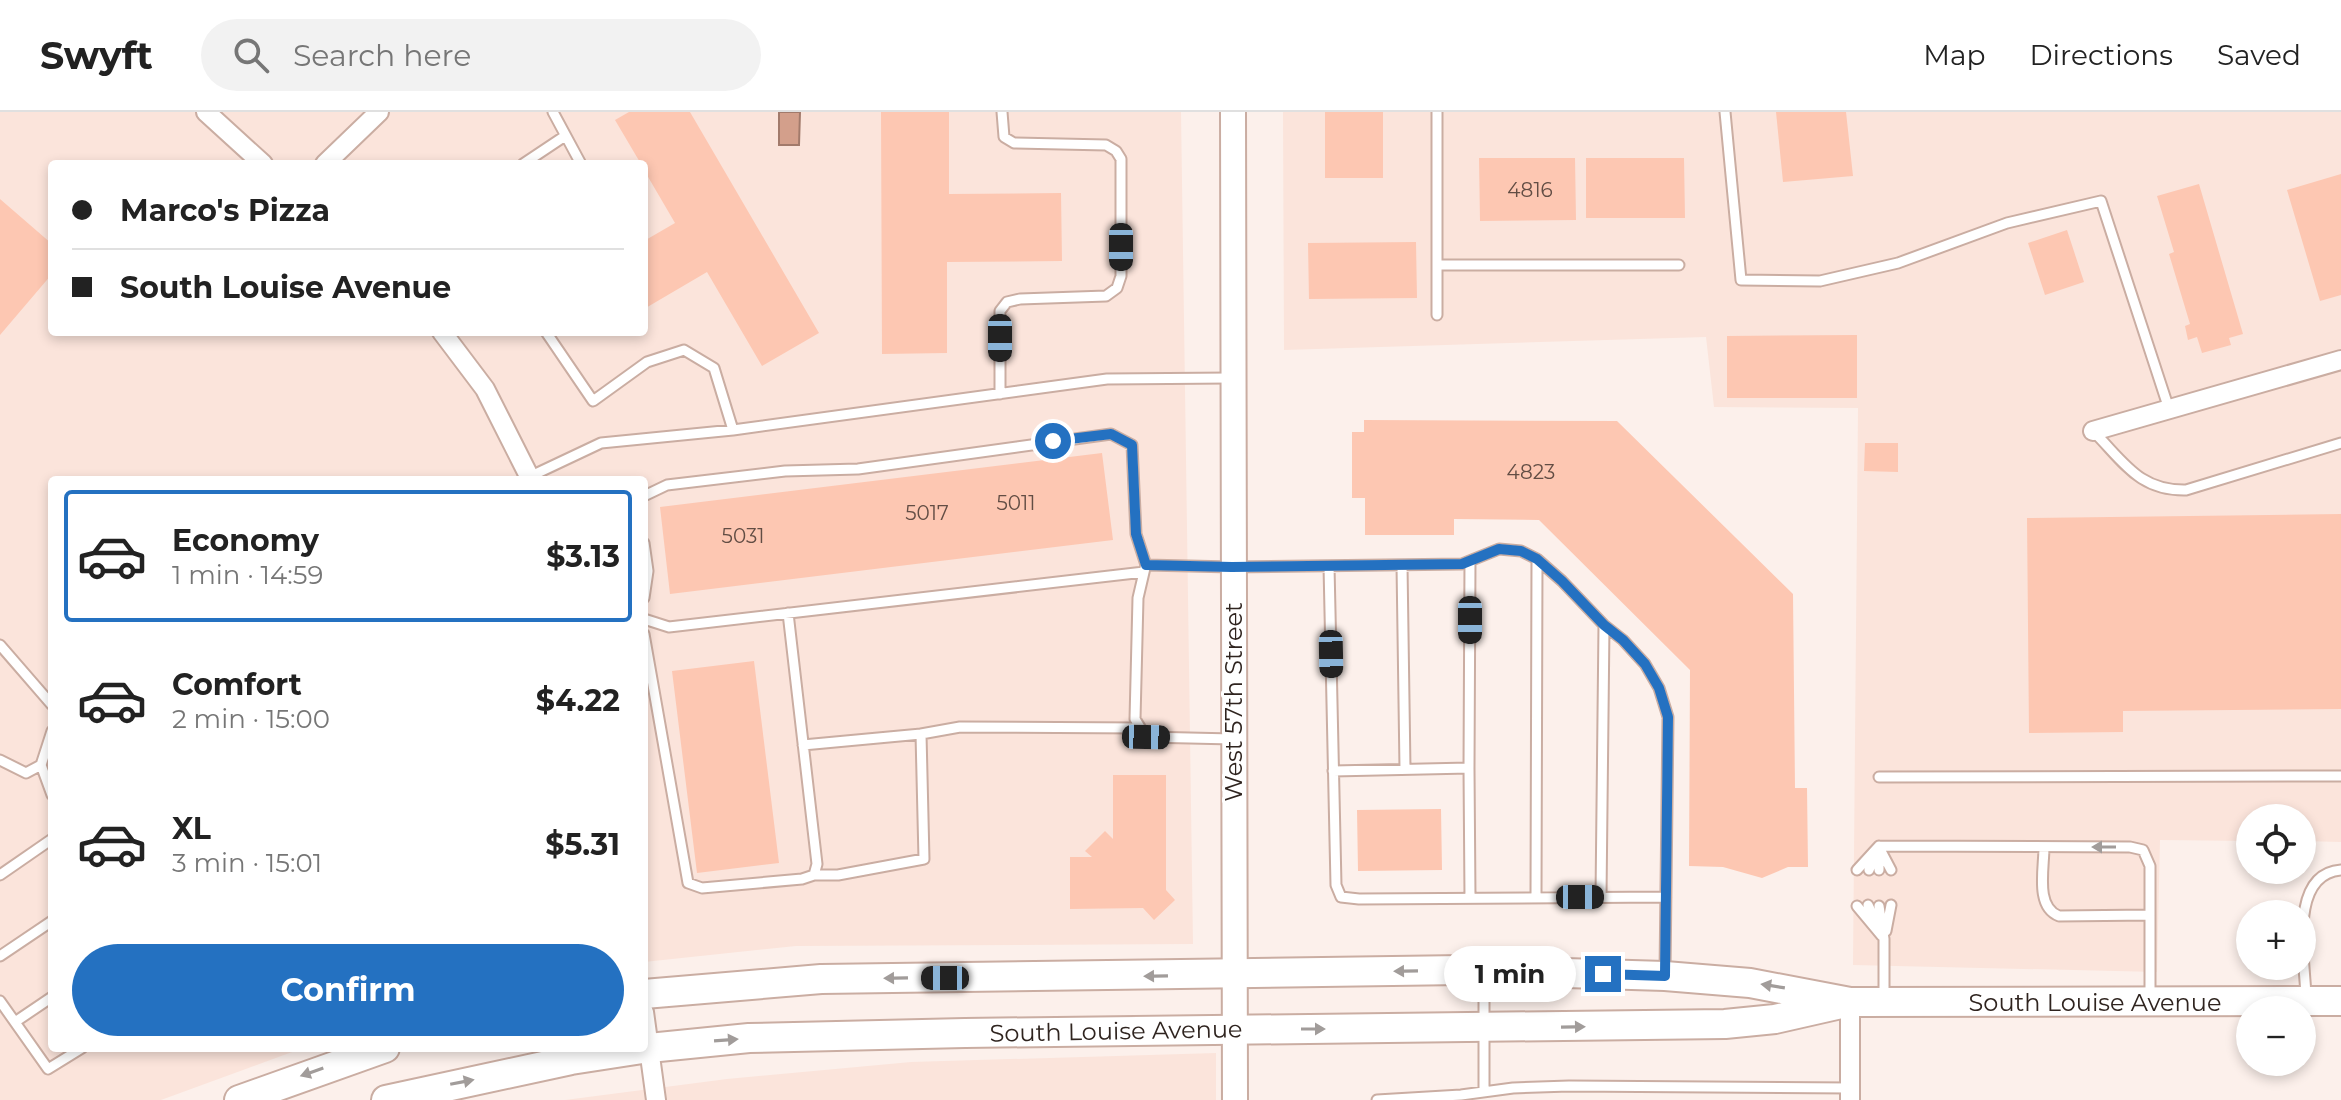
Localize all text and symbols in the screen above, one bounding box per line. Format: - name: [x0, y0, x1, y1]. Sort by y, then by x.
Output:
- search box: [201, 19, 761, 91]
- text: Swyft: [40, 32, 153, 79]
- icon: search: [229, 33, 273, 77]
- text: Search here: [293, 37, 471, 74]
- text: Map: [1923, 38, 1985, 72]
- text: Directions: [2029, 38, 2173, 72]
- text: Saved: [2217, 38, 2301, 72]
- house number: 4816: [1507, 178, 1553, 202]
- text: Marco's Pizza: [120, 192, 330, 229]
- car: [1109, 223, 1133, 271]
- text: South Louise Avenue: [120, 269, 451, 306]
- car: [988, 314, 1012, 362]
- route start: [1035, 423, 1071, 459]
- house number: 4823: [1507, 460, 1555, 484]
- house number: 5011: [997, 491, 1036, 515]
- house number: 5017: [905, 501, 949, 525]
- icon: car: [76, 520, 148, 592]
- text: Economy: [172, 522, 319, 559]
- house number: 5031: [722, 524, 764, 548]
- text: $3.13: [546, 538, 620, 575]
- text: 1 min · 14:59: [172, 559, 323, 591]
- car: [1458, 596, 1482, 644]
- street label: West 57th Street: [1219, 602, 1248, 802]
- car: [1319, 630, 1343, 678]
- icon: car: [76, 664, 148, 736]
- text: Comfort: [172, 666, 302, 703]
- text: $4.22: [536, 682, 620, 719]
- text: 2 min · 15:00: [172, 703, 330, 735]
- car: [1122, 725, 1170, 749]
- map controls: [2236, 804, 2316, 1076]
- button: locate: [2236, 804, 2316, 884]
- icon: car: [76, 808, 148, 880]
- text: XL: [172, 810, 211, 847]
- text: $5.31: [545, 826, 620, 863]
- one-way arrow: [2091, 841, 2116, 853]
- text: 3 min · 15:01: [172, 847, 322, 879]
- car: [1556, 885, 1604, 909]
- button: +: [2236, 900, 2316, 980]
- button: Confirm: [72, 944, 624, 1036]
- callout: 1 min: [1443, 946, 1575, 1002]
- route end: [1585, 956, 1621, 992]
- text: 1 min: [1475, 958, 1545, 990]
- one-way arrow: [1393, 965, 1418, 978]
- car: [921, 966, 969, 990]
- one-way arrow: [1143, 969, 1168, 982]
- one-way arrow: [883, 972, 908, 984]
- one-way arrow: [1761, 979, 1786, 992]
- street label: South Louise Avenue: [1969, 988, 2221, 1017]
- button: −: [2236, 996, 2316, 1076]
- street label: South Louise Avenue: [989, 1014, 1243, 1048]
- one-way arrow: [1561, 1021, 1586, 1033]
- one-way arrow: [1301, 1023, 1326, 1035]
- one-way arrow: [714, 1033, 739, 1046]
- one-way arrow: [299, 1067, 323, 1079]
- one-way arrow: [449, 1075, 474, 1088]

